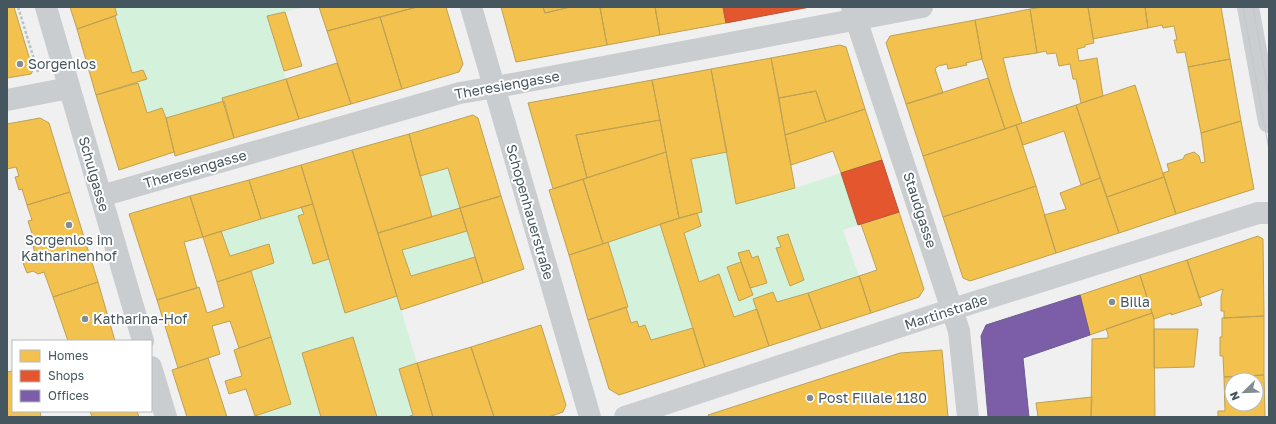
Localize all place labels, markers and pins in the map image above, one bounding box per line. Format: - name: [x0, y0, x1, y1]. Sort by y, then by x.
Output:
- place label: Sorgenlos: [28, 55, 96, 72]
- marker: Sorgenlos: [15, 59, 25, 69]
- marker: Sorgenlos im Katharinenhof: [64, 220, 74, 230]
- place label: Sorgenlos im Katharinenhof: [21, 231, 117, 264]
- place label: Billa: [1120, 293, 1150, 310]
- marker: Billa: [1107, 297, 1117, 307]
- place label: Katharina-Hof: [93, 310, 187, 327]
- marker: Katharina-Hof: [80, 314, 90, 324]
- place label: Post Filiale 1180: [818, 389, 927, 406]
- marker: Post Filiale 1180: [805, 393, 815, 403]

